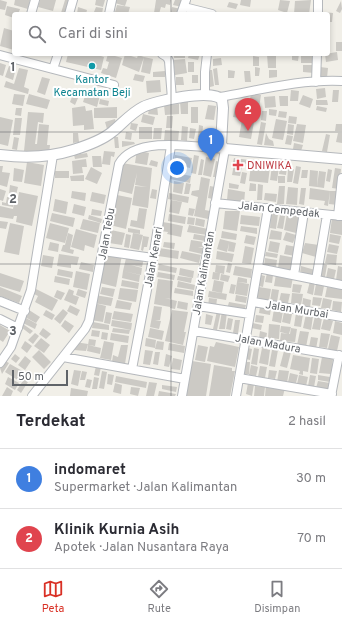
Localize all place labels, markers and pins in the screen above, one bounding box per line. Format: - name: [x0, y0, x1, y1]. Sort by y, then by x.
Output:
- marker: Kantor Kecamatan Beji: [87, 61, 97, 71]
- place label: Kantor Kecamatan Beji: [54, 73, 131, 100]
- pin: 2: [235, 98, 261, 131]
- pin: 1: [198, 128, 224, 161]
- marker: DNIWIKA: [232, 159, 244, 171]
- place label: DNIWIKA: [247, 159, 292, 173]

